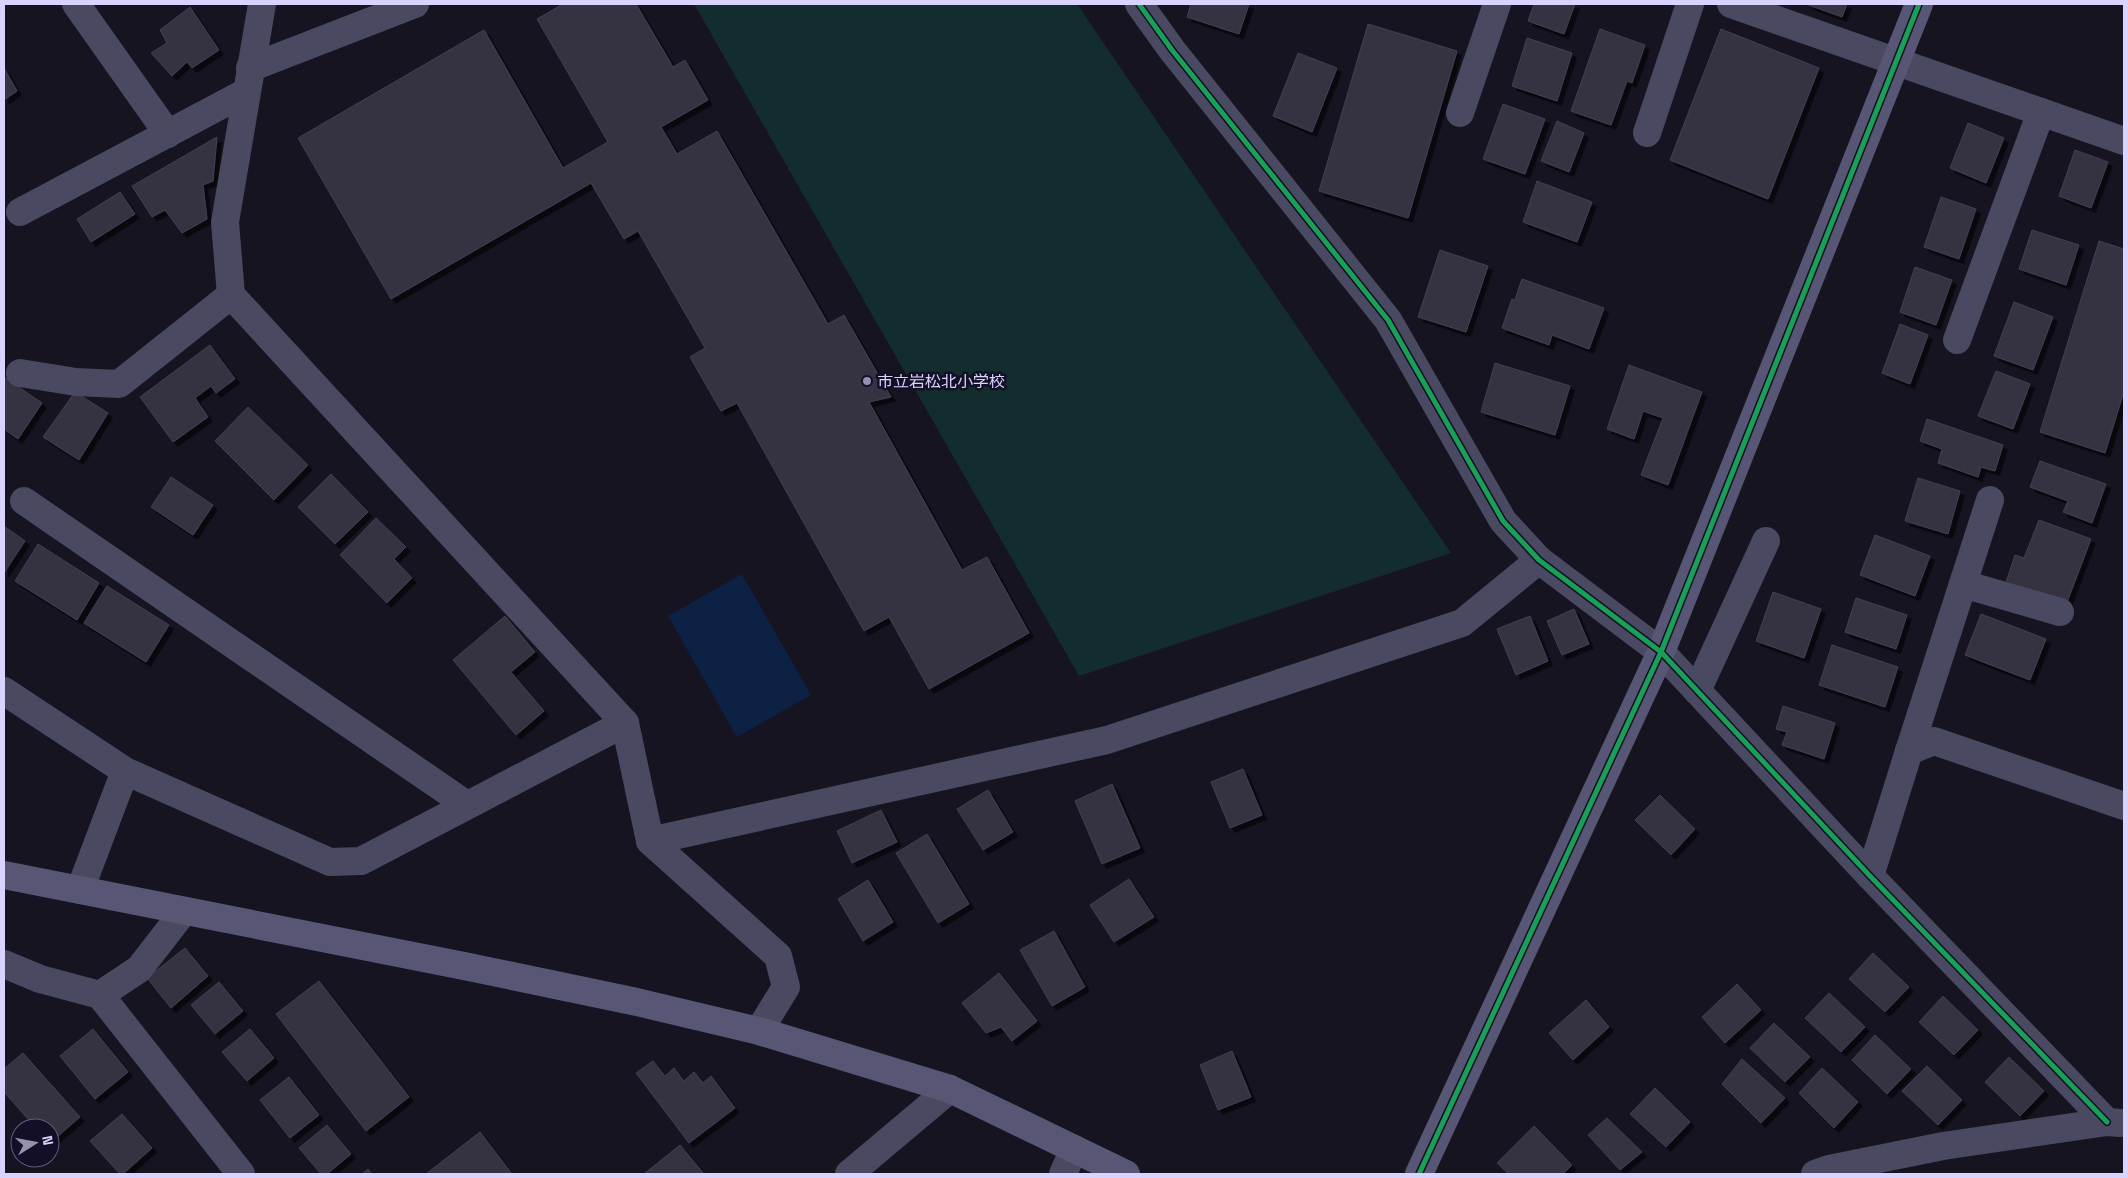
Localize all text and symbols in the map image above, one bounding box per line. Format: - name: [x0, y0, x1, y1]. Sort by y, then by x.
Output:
- place label: 市立岩松北小学校: [877, 371, 1005, 392]
- marker: 市立岩松北小学校: [861, 375, 873, 387]
- north arrow: [10, 1118, 60, 1168]
- text: N: [38, 1134, 57, 1147]

